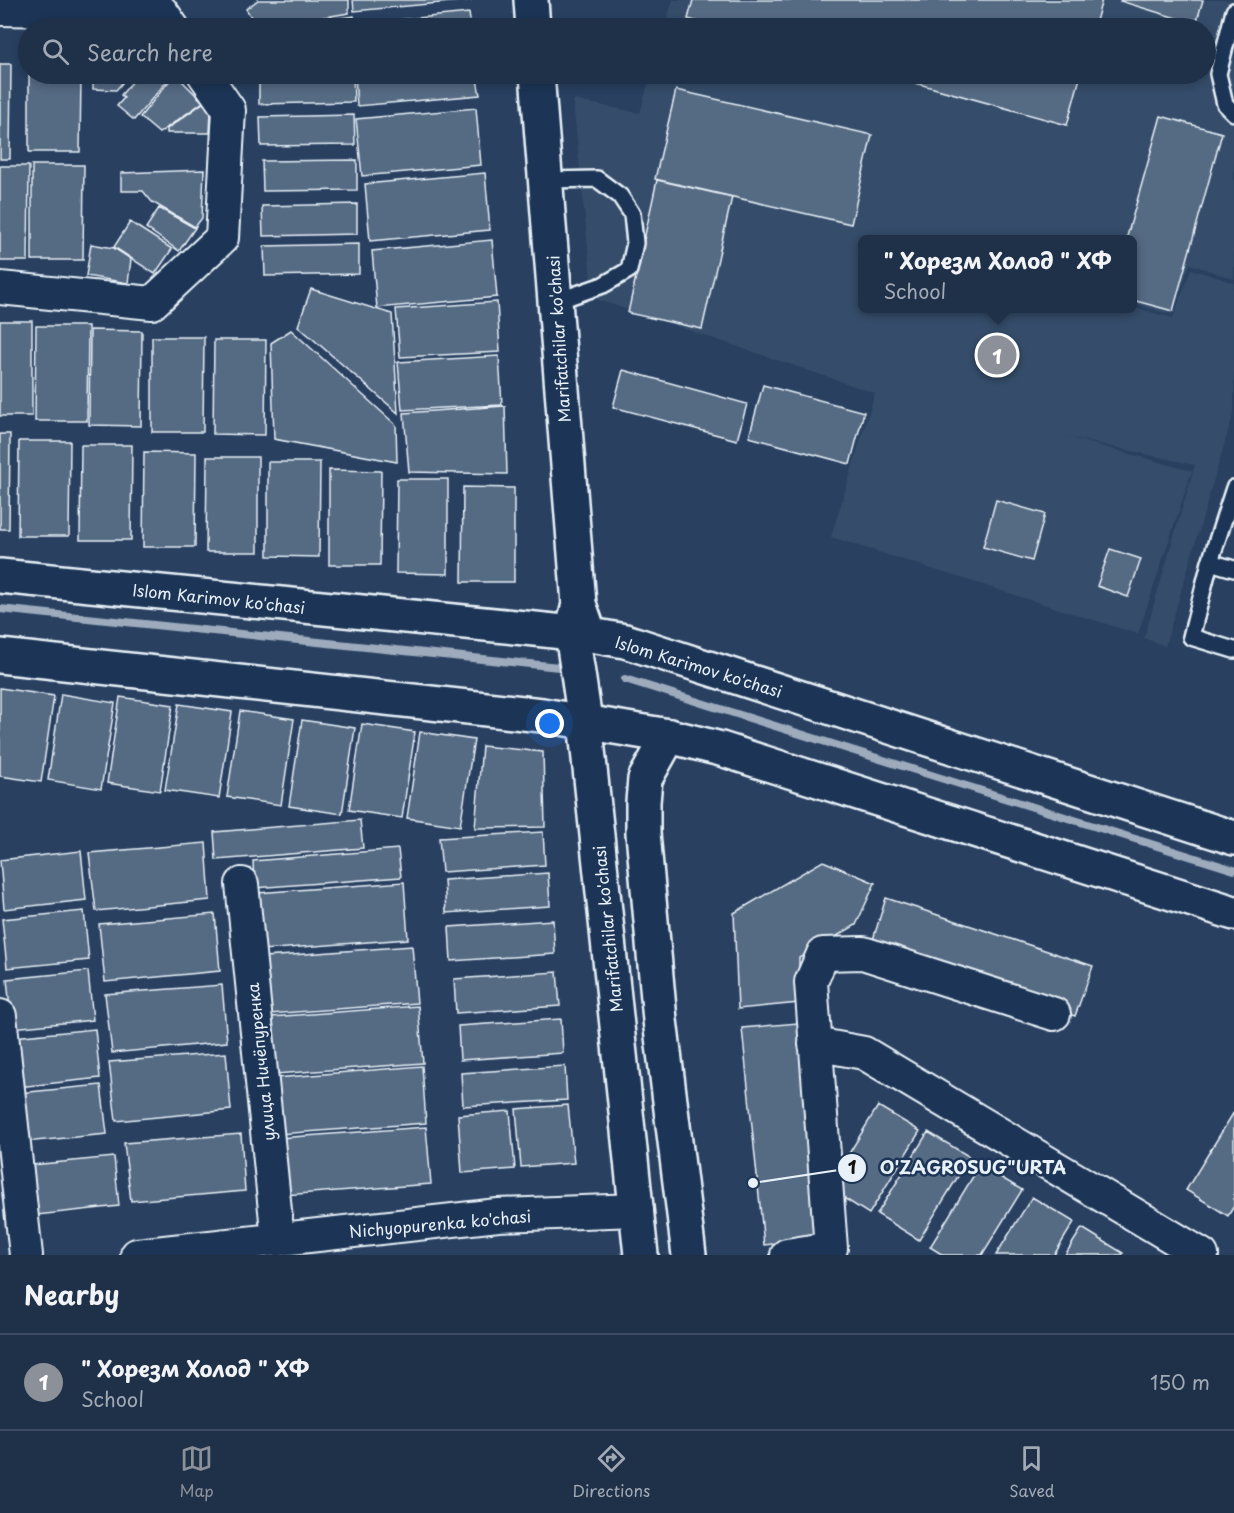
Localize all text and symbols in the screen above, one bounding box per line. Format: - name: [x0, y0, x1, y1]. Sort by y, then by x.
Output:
- search box: [18, 18, 1216, 84]
- icon: search: [39, 35, 72, 68]
- text: Search here: [87, 35, 213, 68]
- popup: [858, 235, 1137, 313]
- text: " Хорезм Холод " ХФ: [883, 243, 1112, 276]
- street label: Marifatchilar ko'chasi: [540, 255, 576, 423]
- text: School: [883, 276, 946, 306]
- pin: 1: [978, 332, 1016, 378]
- street label: Islom Karimov ko'chasi: [132, 577, 306, 619]
- street label: Islom Karimov ko'chasi: [613, 629, 785, 703]
- your location: [535, 709, 564, 738]
- street label: Marifatchilar ko'chasi: [586, 844, 628, 1014]
- street label: улица Ничёпуренка: [240, 982, 280, 1142]
- callout: O'ZAGROSUG"URTA: [837, 1150, 1078, 1186]
- text: 1: [848, 1153, 857, 1180]
- text: O'ZAGROSUG"URTA: [880, 1153, 1067, 1180]
- street label: Nichyopurenka ko'chasi: [348, 1203, 532, 1243]
- text: Nearby: [24, 1275, 119, 1314]
- text: " Хорезм Холод " ХФ: [81, 1351, 309, 1384]
- text: 1: [39, 1367, 48, 1397]
- text: 150 m: [1150, 1367, 1210, 1397]
- text: School: [81, 1384, 144, 1414]
- tab: Map: [179, 1442, 214, 1502]
- tab: Directions: [572, 1442, 650, 1502]
- tab: Saved: [1009, 1442, 1055, 1502]

